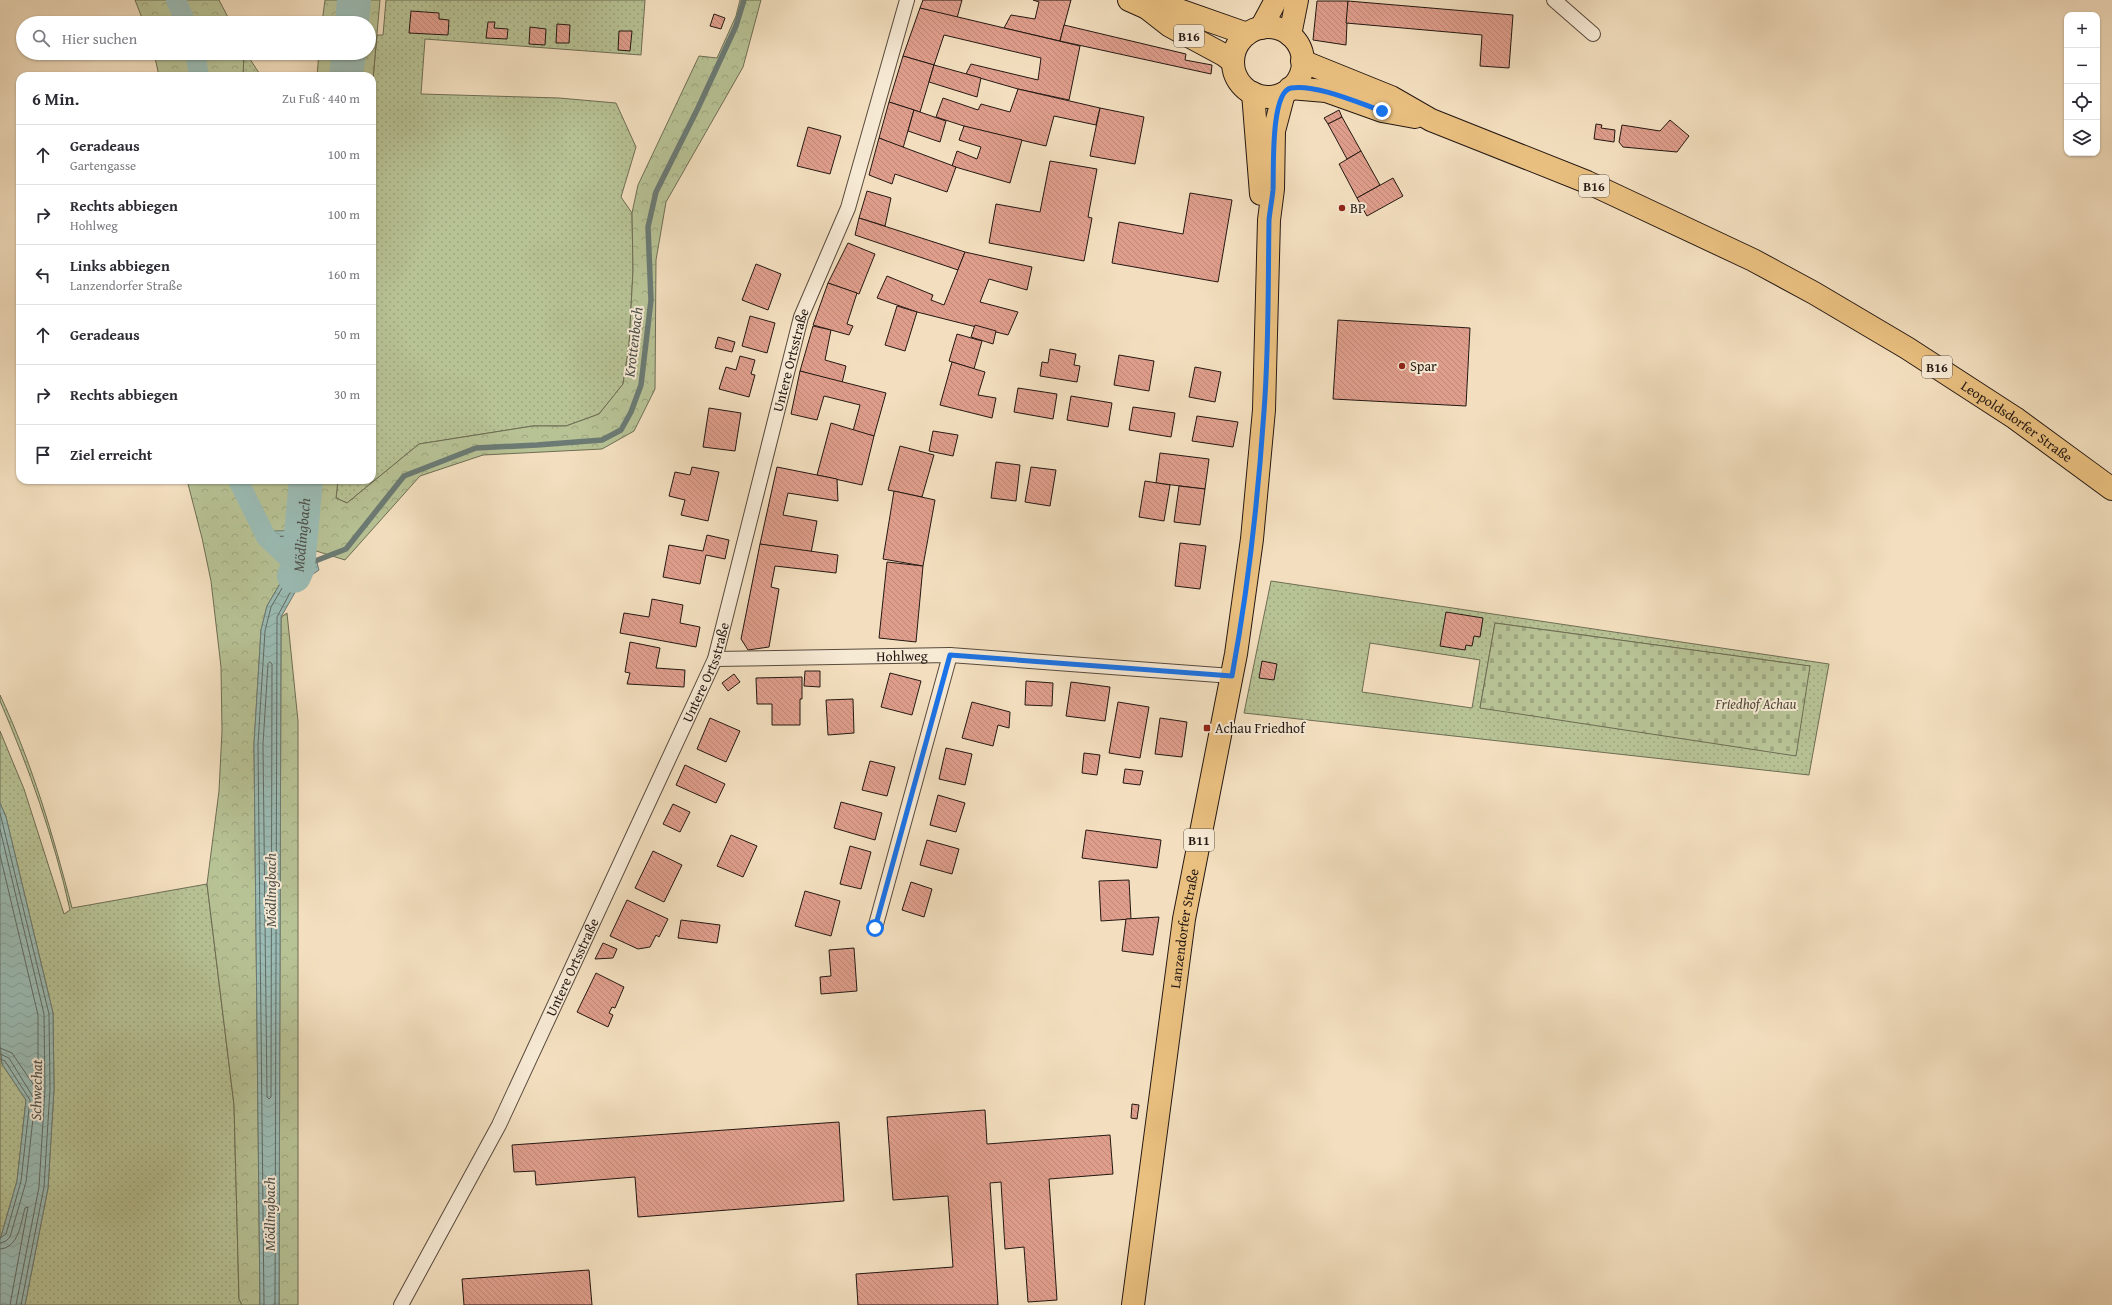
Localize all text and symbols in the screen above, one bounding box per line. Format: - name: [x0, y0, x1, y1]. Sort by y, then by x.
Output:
- map controls: [2064, 12, 2100, 156]
- button: +: [2064, 12, 2100, 48]
- search box: [16, 16, 376, 60]
- road number: B16: [1174, 25, 1204, 47]
- icon: search: [30, 27, 52, 49]
- text: Hier suchen: [62, 28, 137, 49]
- button: −: [2064, 48, 2100, 84]
- button: locate: [2064, 84, 2100, 120]
- text: 6 Min.: [32, 86, 79, 111]
- text: Zu Fuß · 440 m: [282, 89, 360, 108]
- route end: [1373, 102, 1391, 120]
- button: layers: [2064, 120, 2100, 156]
- text: Geradeaus: [70, 135, 140, 156]
- icon: ahead: [32, 144, 54, 166]
- text: 100 m: [328, 145, 360, 164]
- text: Gartengasse: [70, 156, 136, 175]
- road number: B16: [1579, 175, 1609, 197]
- text: Rechts abbiegen: [70, 195, 178, 216]
- place label: BP: [1350, 198, 1365, 218]
- marker: BP: [1337, 203, 1347, 213]
- icon: right: [32, 204, 54, 226]
- text: 100 m: [328, 205, 360, 224]
- text: Hohlweg: [70, 216, 118, 235]
- text: Links abbiegen: [70, 255, 170, 276]
- icon: left: [32, 264, 54, 286]
- text: 160 m: [328, 265, 360, 284]
- text: Lanzendorfer Straße: [70, 276, 182, 295]
- street label: Untere Ortsstraße: [768, 304, 814, 414]
- water label: Krottenbach: [618, 305, 648, 379]
- icon: ahead: [32, 324, 54, 346]
- text: Geradeaus: [70, 324, 140, 345]
- text: 50 m: [334, 325, 360, 344]
- place label: Spar: [1410, 356, 1437, 376]
- road number: B16: [1922, 356, 1952, 378]
- marker: Spar: [1397, 361, 1407, 371]
- street label: Leopoldsdorfer Straße: [1957, 376, 2077, 467]
- icon: right: [32, 384, 54, 406]
- text: Rechts abbiegen: [70, 384, 178, 405]
- text: 30 m: [334, 385, 360, 404]
- icon: arrive: [32, 444, 54, 466]
- text: Ziel erreicht: [70, 444, 152, 465]
- water label: Mödlingbach: [287, 497, 315, 573]
- street label: Untere Ortsstraße: [677, 620, 734, 726]
- street label: Hohlweg: [876, 645, 928, 666]
- park label: Friedhof Achau: [1714, 694, 1797, 714]
- place label: Achau Friedhof: [1215, 718, 1306, 738]
- marker: Achau Friedhof: [1202, 723, 1212, 733]
- road number: B11: [1184, 829, 1214, 851]
- water label: Mödlingbach: [260, 852, 281, 927]
- street label: Lanzendorfer Straße: [1165, 866, 1204, 990]
- street label: Untere Ortsstraße: [541, 914, 604, 1019]
- route start: [866, 919, 884, 937]
- water label: Schwechat: [25, 1059, 47, 1121]
- water label: Mödlingbach: [259, 1176, 280, 1251]

